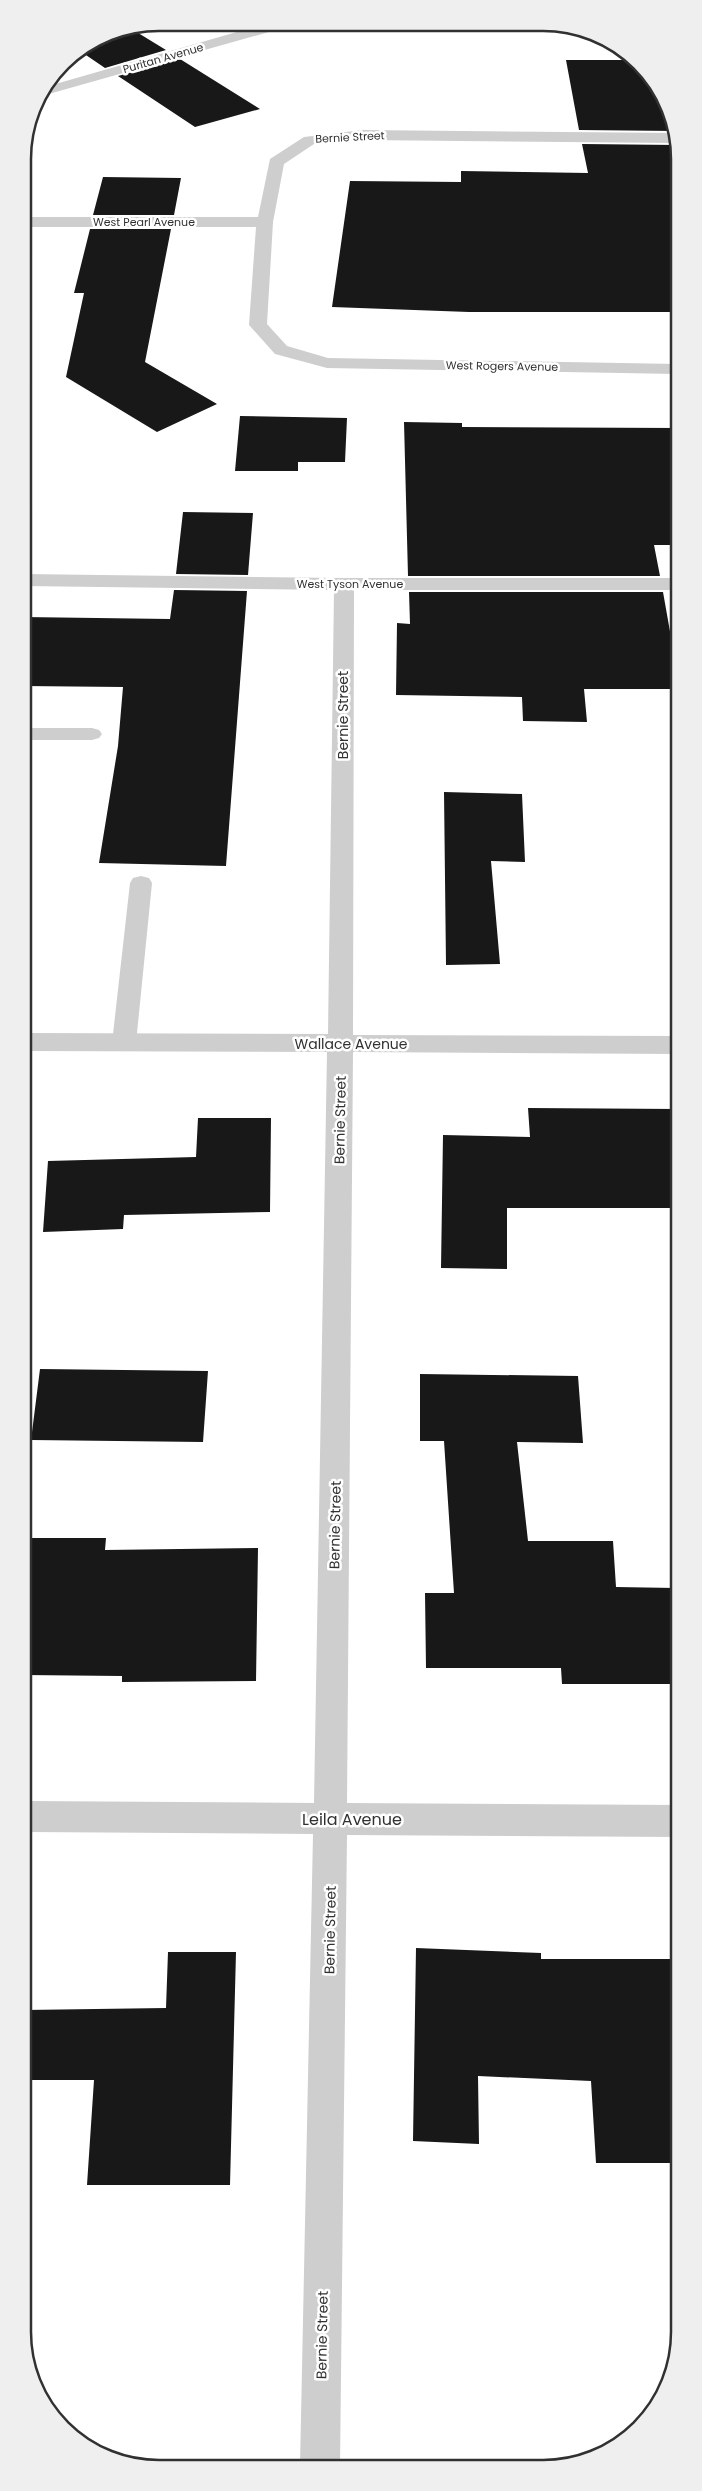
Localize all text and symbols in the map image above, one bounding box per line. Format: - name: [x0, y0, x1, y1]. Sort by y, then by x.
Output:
- street label: Puritan Avenue: [121, 39, 205, 77]
- street label: Bernie Street: [315, 127, 385, 147]
- street label: West Pearl Avenue: [93, 214, 195, 230]
- street label: West Rogers Avenue: [446, 357, 558, 375]
- street label: West Tyson Avenue: [297, 576, 403, 592]
- street label: Bernie Street: [333, 671, 353, 759]
- street label: Wallace Avenue: [295, 1034, 408, 1054]
- street label: Bernie Street: [329, 1076, 351, 1164]
- street label: Bernie Street: [324, 1481, 346, 1569]
- street label: Leila Avenue: [302, 1808, 402, 1831]
- street label: Bernie Street: [319, 1886, 341, 1974]
- street label: Bernie Street: [311, 2291, 333, 2379]

